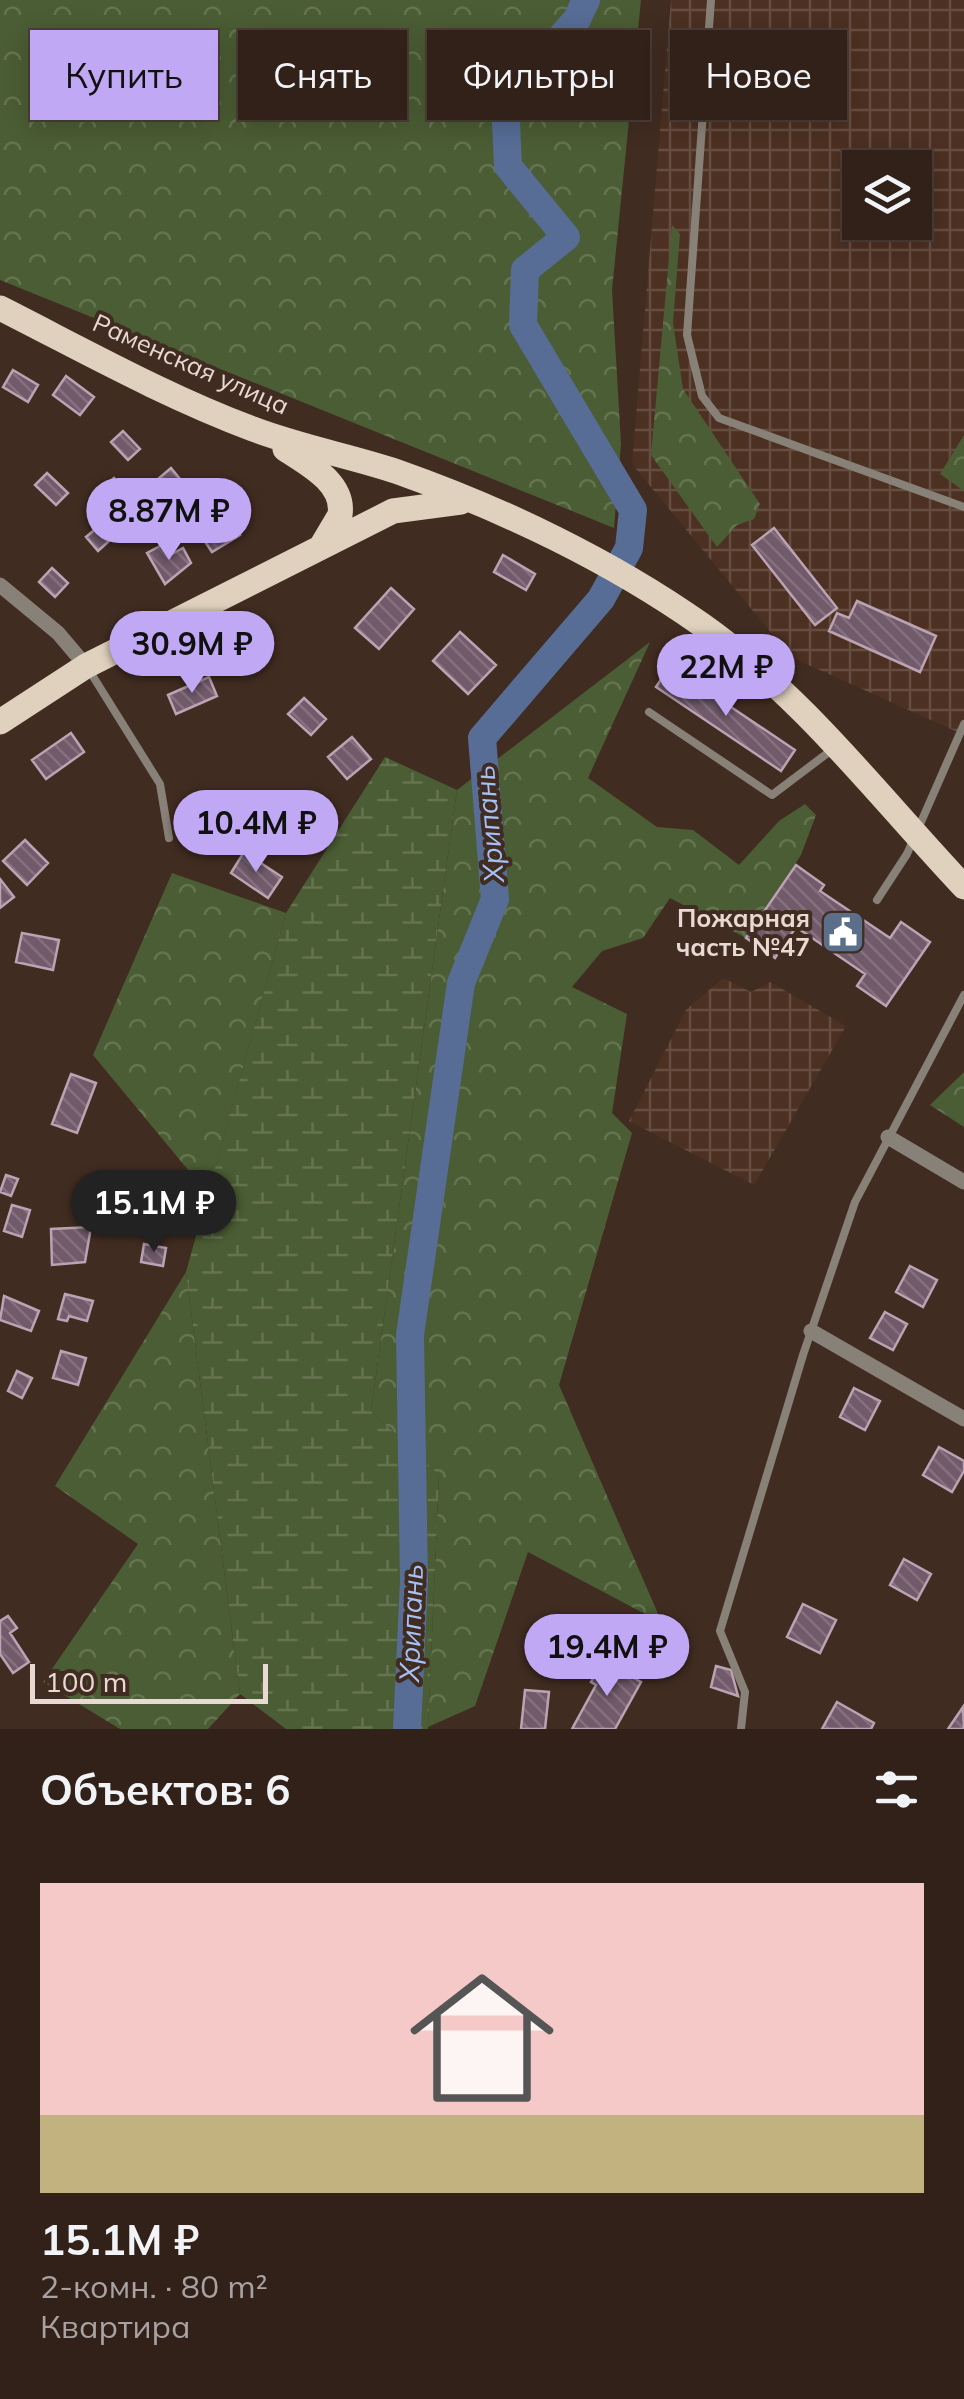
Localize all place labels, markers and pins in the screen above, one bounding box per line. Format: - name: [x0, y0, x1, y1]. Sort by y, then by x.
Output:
- pin: 8.87M ₽: [77, 478, 261, 563]
- pin: 30.9M ₽: [100, 611, 284, 696]
- pin: 22M ₽: [656, 634, 796, 719]
- pin: 10.4M ₽: [164, 790, 348, 875]
- place label: Пожарная часть №47: [676, 902, 810, 962]
- public building icon: Пожарная часть №47: [820, 909, 866, 955]
- pin: 15.1M ₽: [62, 1170, 246, 1255]
- pin: 19.4M ₽: [515, 1614, 699, 1699]

